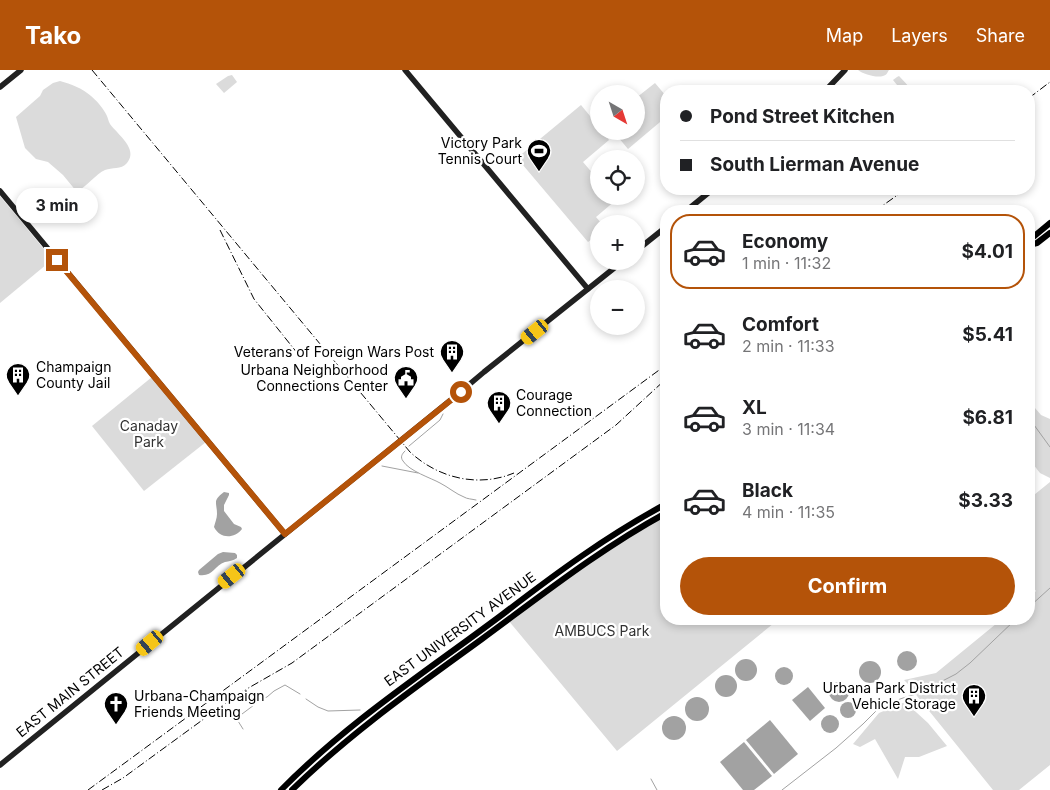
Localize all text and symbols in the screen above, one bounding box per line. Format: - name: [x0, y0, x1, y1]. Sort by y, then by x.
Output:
- text: Tako: [25, 21, 81, 50]
- text: Map: [826, 25, 863, 46]
- text: Layers: [891, 25, 948, 46]
- text: Share: [976, 25, 1025, 46]
- north arrow: [590, 85, 645, 140]
- map controls: [590, 85, 645, 335]
- text: Pond Street Kitchen: [710, 105, 895, 128]
- place label: Victory Park Tennis Court: [438, 134, 522, 167]
- sports icon: Victory Park Tennis Court: [526, 138, 552, 172]
- button: locate: [590, 150, 645, 205]
- text: South Lierman Avenue: [710, 153, 919, 176]
- callout: 3 min: [16, 188, 98, 222]
- text: 3 min: [35, 195, 79, 215]
- button: +: [590, 215, 645, 270]
- icon: car: [682, 229, 727, 274]
- text: Economy: [742, 230, 828, 253]
- text: $4.01: [962, 240, 1013, 263]
- route end: [46, 249, 68, 271]
- text: 1 min · 11:32: [742, 253, 831, 273]
- button: −: [590, 280, 645, 335]
- icon: car: [682, 312, 727, 357]
- text: Comfort: [742, 313, 819, 336]
- car: [518, 317, 551, 347]
- text: $5.41: [962, 323, 1013, 346]
- text: 2 min · 11:33: [742, 336, 835, 356]
- building icon: Veterans of Foreign Wars Post: [439, 339, 465, 373]
- place label: Veterans of Foreign Wars Post: [234, 343, 434, 360]
- place label: Champaign County Jail: [36, 358, 111, 391]
- place label: Urbana Neighborhood Connections Center: [240, 361, 388, 394]
- building icon: Champaign County Jail: [5, 362, 31, 396]
- public building icon: Urbana Neighborhood Connections Center: [393, 365, 419, 399]
- route start: [450, 381, 472, 403]
- place label: Courage Connection: [516, 386, 592, 419]
- building icon: Courage Connection: [486, 390, 512, 424]
- icon: car: [682, 395, 727, 440]
- text: XL: [742, 396, 767, 419]
- text: $6.81: [962, 406, 1013, 429]
- park label: Canaday Park: [120, 417, 178, 450]
- text: 3 min · 11:34: [742, 419, 835, 439]
- icon: car: [682, 478, 727, 523]
- text: Black: [742, 479, 793, 502]
- text: $3.33: [958, 489, 1013, 512]
- text: 4 min · 11:35: [742, 502, 835, 522]
- button: Confirm: [680, 557, 1015, 615]
- car: [215, 561, 248, 591]
- street label: EAST UNIVERSITY AVENUE: [380, 568, 539, 689]
- park label: AMBUCS Park: [554, 622, 650, 639]
- car: [133, 628, 166, 658]
- street label: EAST MAIN STREET: [12, 643, 127, 740]
- place label: Urbana Park District Vehicle Storage: [823, 679, 956, 712]
- building icon: Urbana Park District Vehicle Storage: [961, 683, 987, 717]
- place label: Urbana-Champaign Friends Meeting: [134, 687, 265, 720]
- church icon: Urbana-Champaign Friends Meeting: [103, 691, 129, 725]

